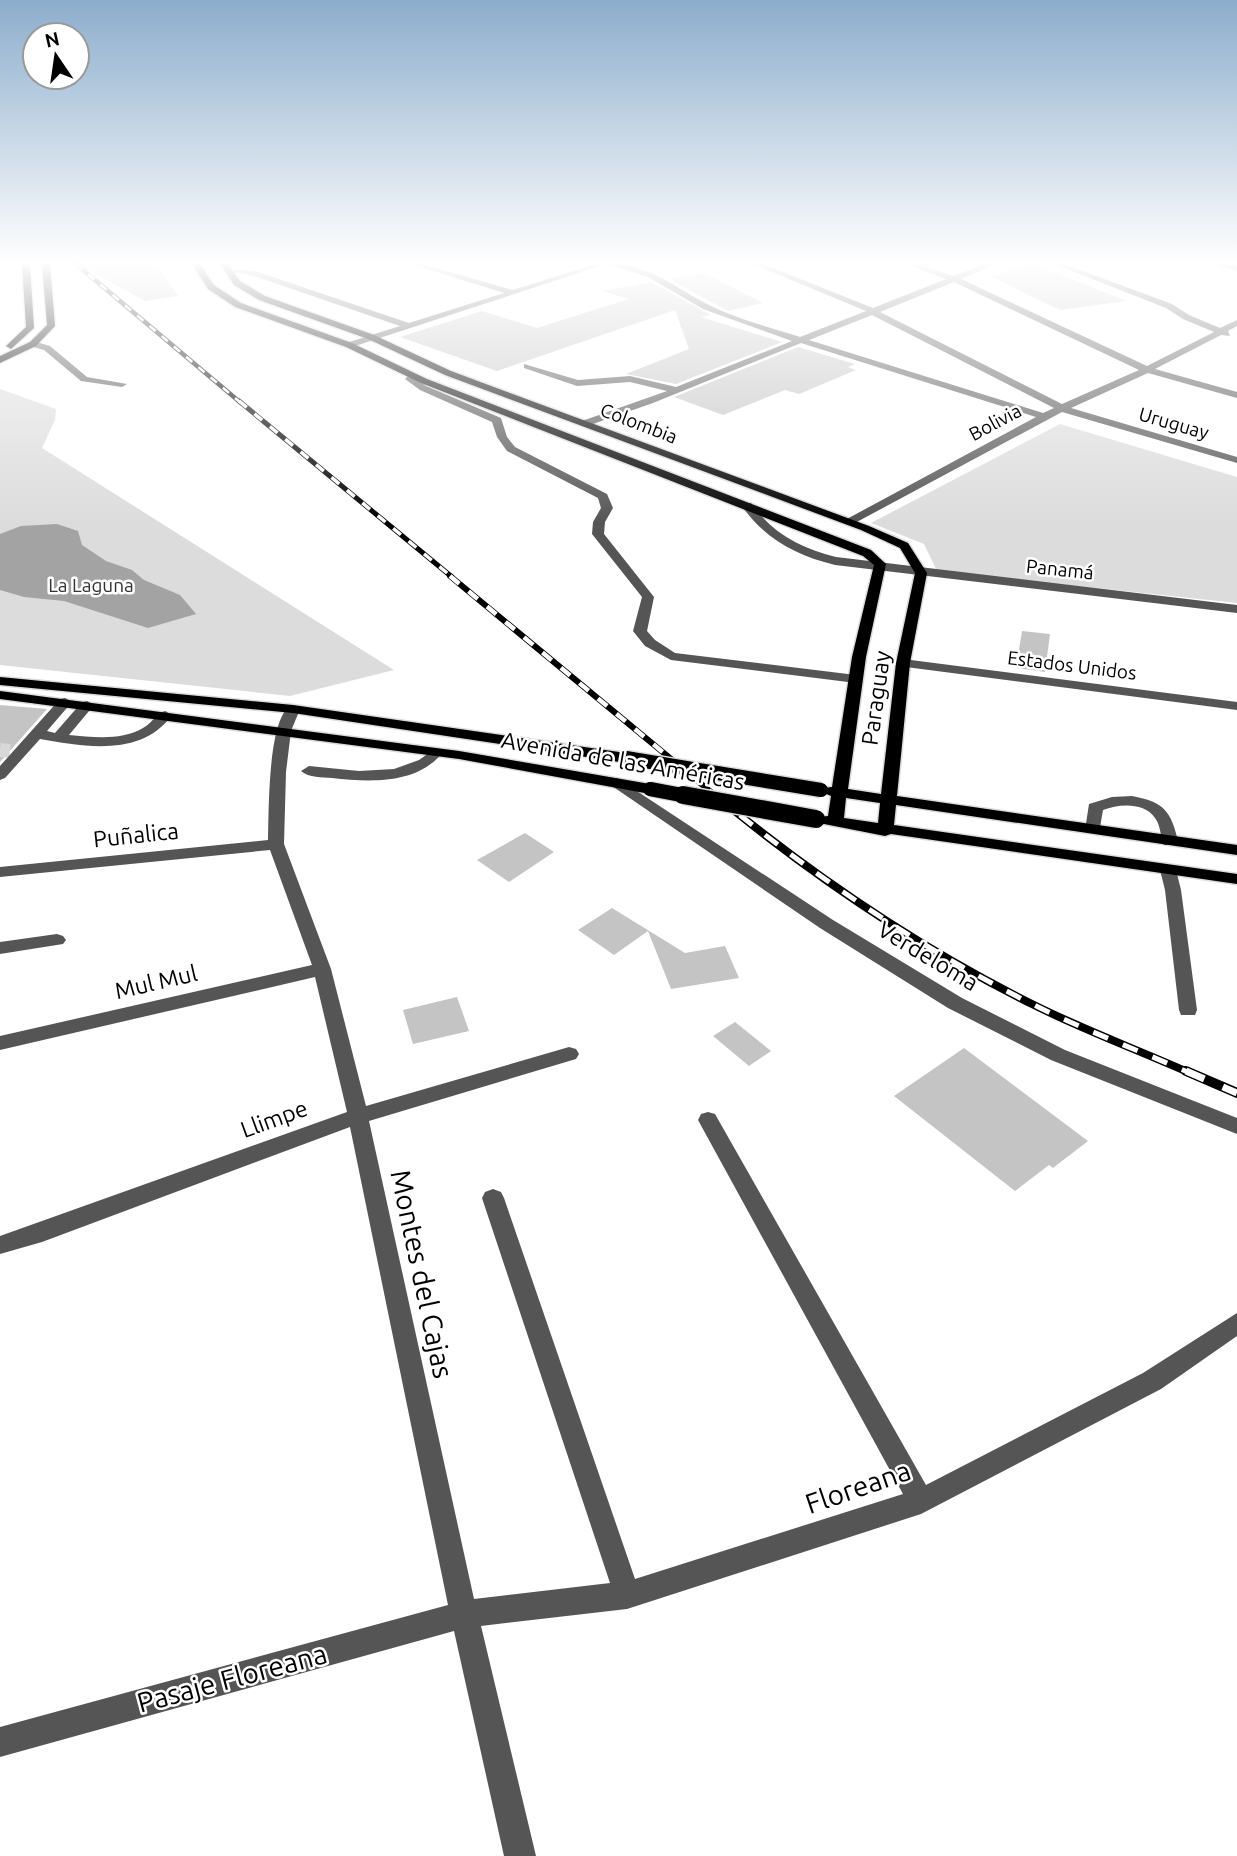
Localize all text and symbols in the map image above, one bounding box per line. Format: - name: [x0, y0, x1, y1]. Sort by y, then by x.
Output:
- north arrow: [21, 21, 91, 91]
- text: N: [43, 27, 62, 52]
- street label: Colombia: [597, 398, 681, 448]
- street label: Bolivia: [965, 399, 1025, 445]
- street label: Uruguay: [1136, 403, 1212, 443]
- street label: Panamá: [1025, 555, 1095, 583]
- park label: La Laguna: [48, 574, 134, 596]
- street label: Estados Unidos: [1006, 646, 1138, 684]
- street label: Paraguay: [857, 649, 895, 747]
- street label: Avenida de las Américas: [499, 727, 747, 794]
- street label: Puñalica: [92, 818, 180, 851]
- street label: Verdeloma: [874, 916, 983, 995]
- street label: Mul Mul: [112, 960, 199, 1003]
- street label: Llimpe: [237, 1095, 311, 1142]
- street label: Montes del Cajas: [385, 1167, 460, 1381]
- street label: Floreana: [801, 1454, 915, 1519]
- street label: Pasaje Floreana: [134, 1637, 330, 1718]

